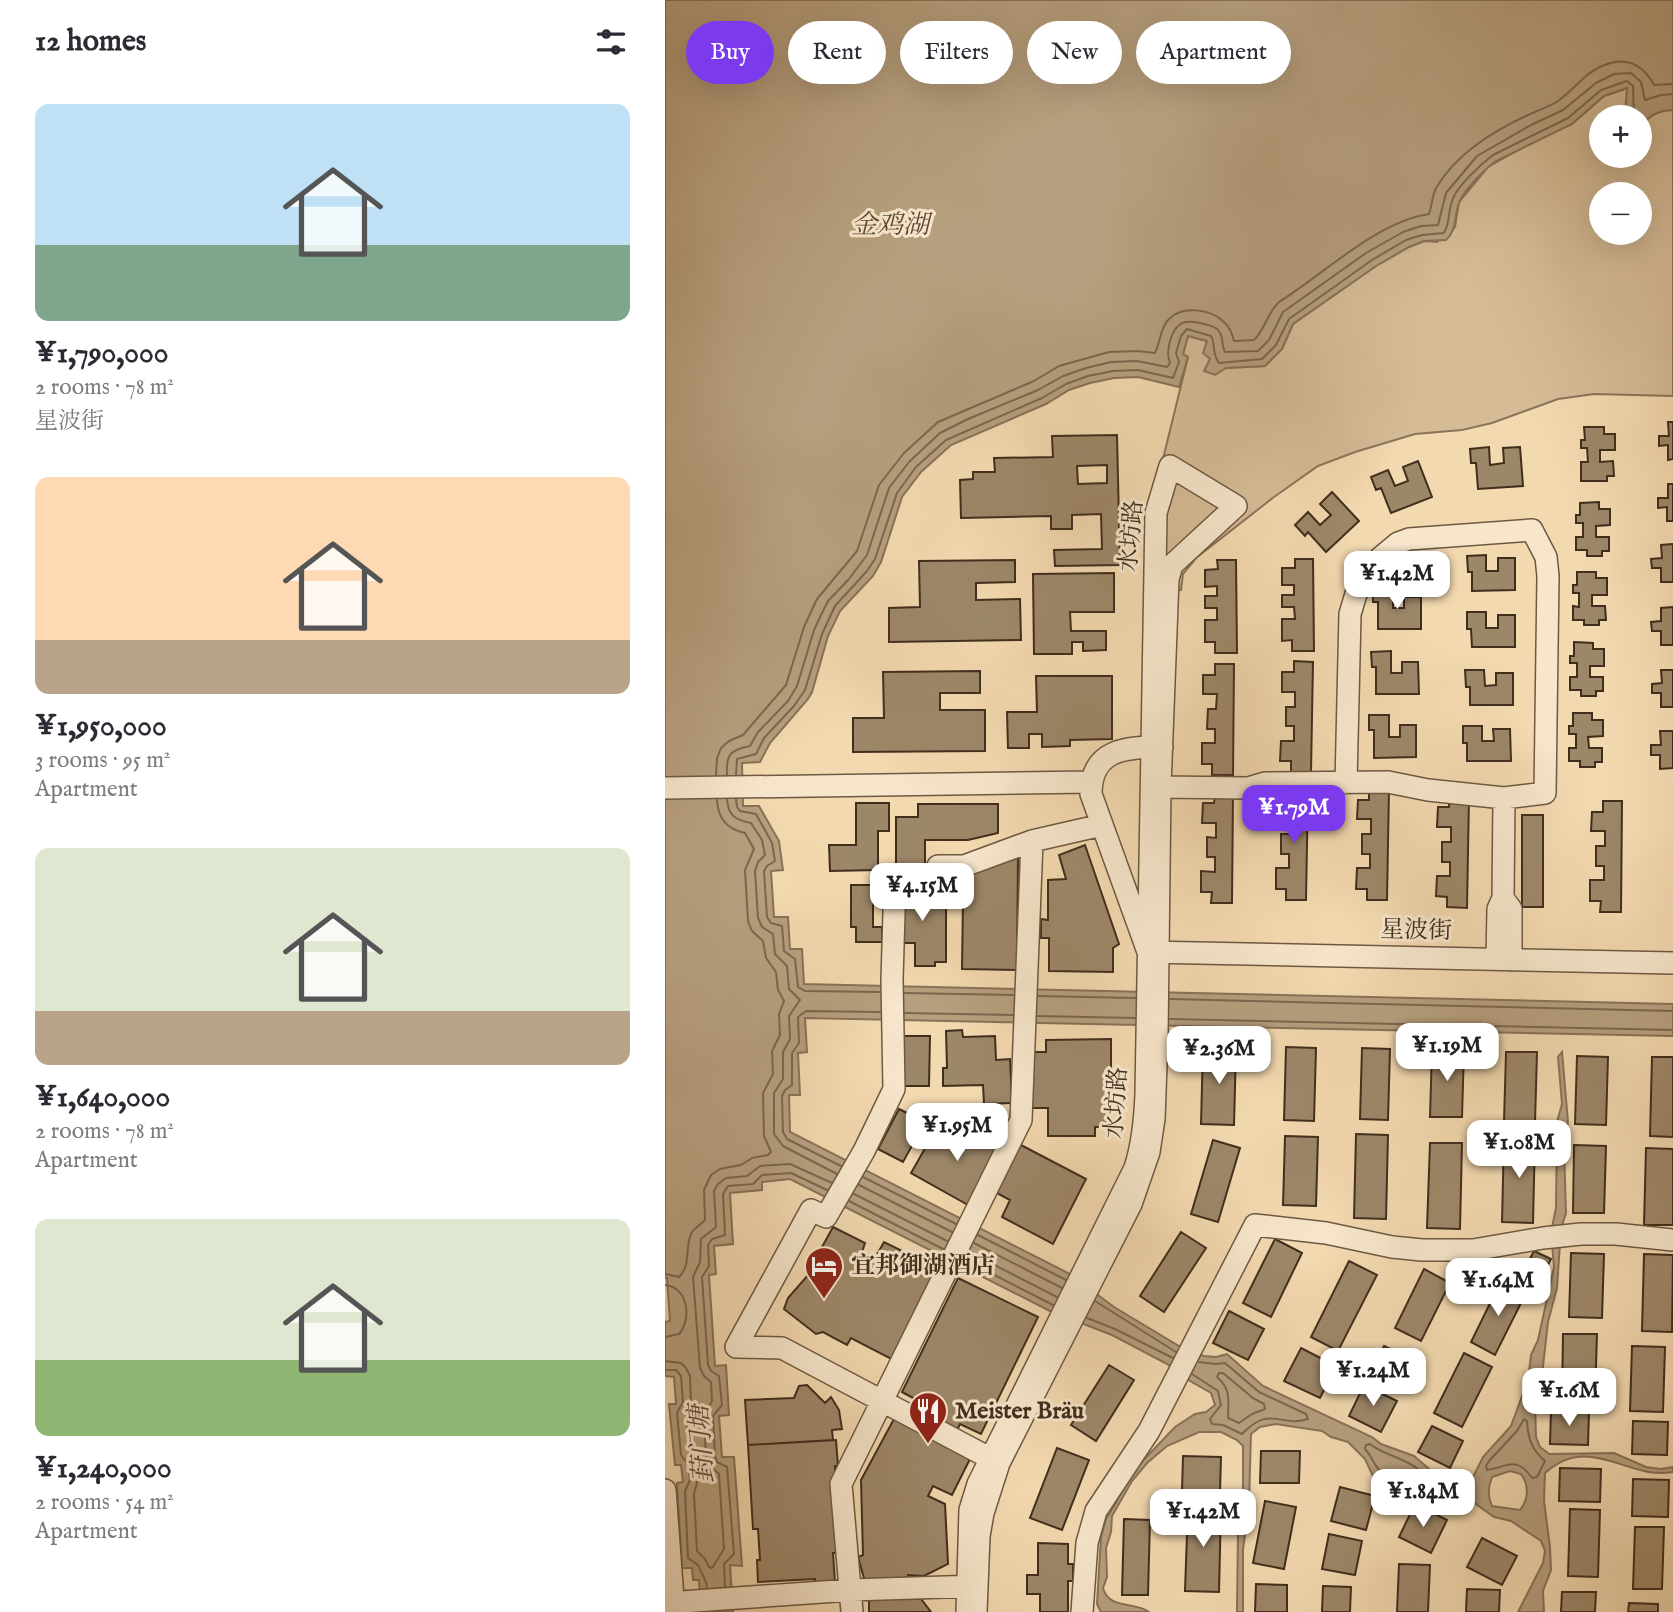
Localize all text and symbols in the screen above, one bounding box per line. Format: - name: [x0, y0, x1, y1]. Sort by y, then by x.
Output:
- chip: Buy: [686, 21, 774, 84]
- chip: Rent: [788, 21, 886, 84]
- chip: Filters: [900, 21, 1013, 84]
- chip: New: [1027, 21, 1122, 84]
- chip: Apartment: [1136, 21, 1291, 84]
- text: 12 homes: [35, 23, 146, 61]
- icon: filters: [592, 23, 630, 61]
- map controls: [1589, 105, 1652, 245]
- button: +: [1589, 105, 1652, 168]
- icon: home: [270, 149, 396, 275]
- button: −: [1589, 182, 1652, 245]
- water label: 金鸡湖: [851, 209, 933, 242]
- text: ¥1,790,000: [35, 335, 169, 373]
- text: 2 rooms · 78 m²: [35, 373, 174, 402]
- text: 星波街: [35, 407, 104, 436]
- street label: 水坊路: [1113, 499, 1151, 573]
- icon: home: [270, 523, 396, 649]
- pin: ¥1.42M: [1340, 552, 1454, 611]
- text: ¥1.42M: [1360, 559, 1434, 588]
- text: ¥1,950,000: [35, 708, 167, 746]
- text: 3 rooms · 95 m²: [35, 746, 170, 775]
- text: Apartment: [35, 775, 138, 804]
- pin: ¥1.79M: [1237, 786, 1351, 845]
- text: ¥1.79M: [1258, 793, 1330, 822]
- pin: ¥4.15M: [865, 864, 979, 923]
- text: ¥4.15M: [886, 871, 958, 900]
- icon: home: [270, 894, 396, 1020]
- street label: 星波街: [1380, 915, 1452, 947]
- pin: ¥1.19M: [1390, 1024, 1504, 1083]
- pin: ¥2.36M: [1162, 1026, 1276, 1086]
- text: ¥1.19M: [1412, 1031, 1482, 1060]
- text: ¥2.36M: [1183, 1034, 1255, 1063]
- street label: 水坊路: [1099, 1066, 1135, 1140]
- text: ¥1,640,000: [35, 1079, 170, 1117]
- pin: ¥1.95M: [900, 1104, 1014, 1163]
- text: ¥1.95M: [922, 1111, 992, 1140]
- text: 2 rooms · 78 m²: [35, 1117, 174, 1146]
- pin: ¥1.08M: [1462, 1120, 1576, 1180]
- text: ¥1.08M: [1483, 1128, 1555, 1157]
- text: Apartment: [35, 1146, 138, 1175]
- hotel icon: 宜邦御湖酒店: [803, 1245, 845, 1300]
- place label: 宜邦御湖酒店: [851, 1251, 995, 1282]
- pin: ¥1.64M: [1441, 1258, 1555, 1318]
- icon: home: [270, 1265, 396, 1391]
- text: ¥1.64M: [1462, 1266, 1534, 1295]
- pin: ¥1.24M: [1316, 1348, 1430, 1408]
- text: ¥1.24M: [1336, 1356, 1410, 1385]
- pin: ¥1.6M: [1520, 1368, 1618, 1428]
- text: ¥1.6M: [1538, 1376, 1600, 1405]
- restaurant icon: Meister Bräu: [907, 1390, 949, 1445]
- place label: Meister Bräu: [955, 1396, 1085, 1427]
- water label: 葑门塘: [683, 1400, 721, 1484]
- text: ¥1,240,000: [35, 1450, 172, 1488]
- pin: ¥1.84M: [1366, 1470, 1480, 1529]
- text: ¥1.84M: [1387, 1477, 1459, 1506]
- text: 2 rooms · 54 m²: [35, 1488, 174, 1517]
- pin: ¥1.42M: [1146, 1490, 1260, 1549]
- text: ¥1.42M: [1166, 1497, 1240, 1526]
- text: Apartment: [35, 1517, 138, 1546]

